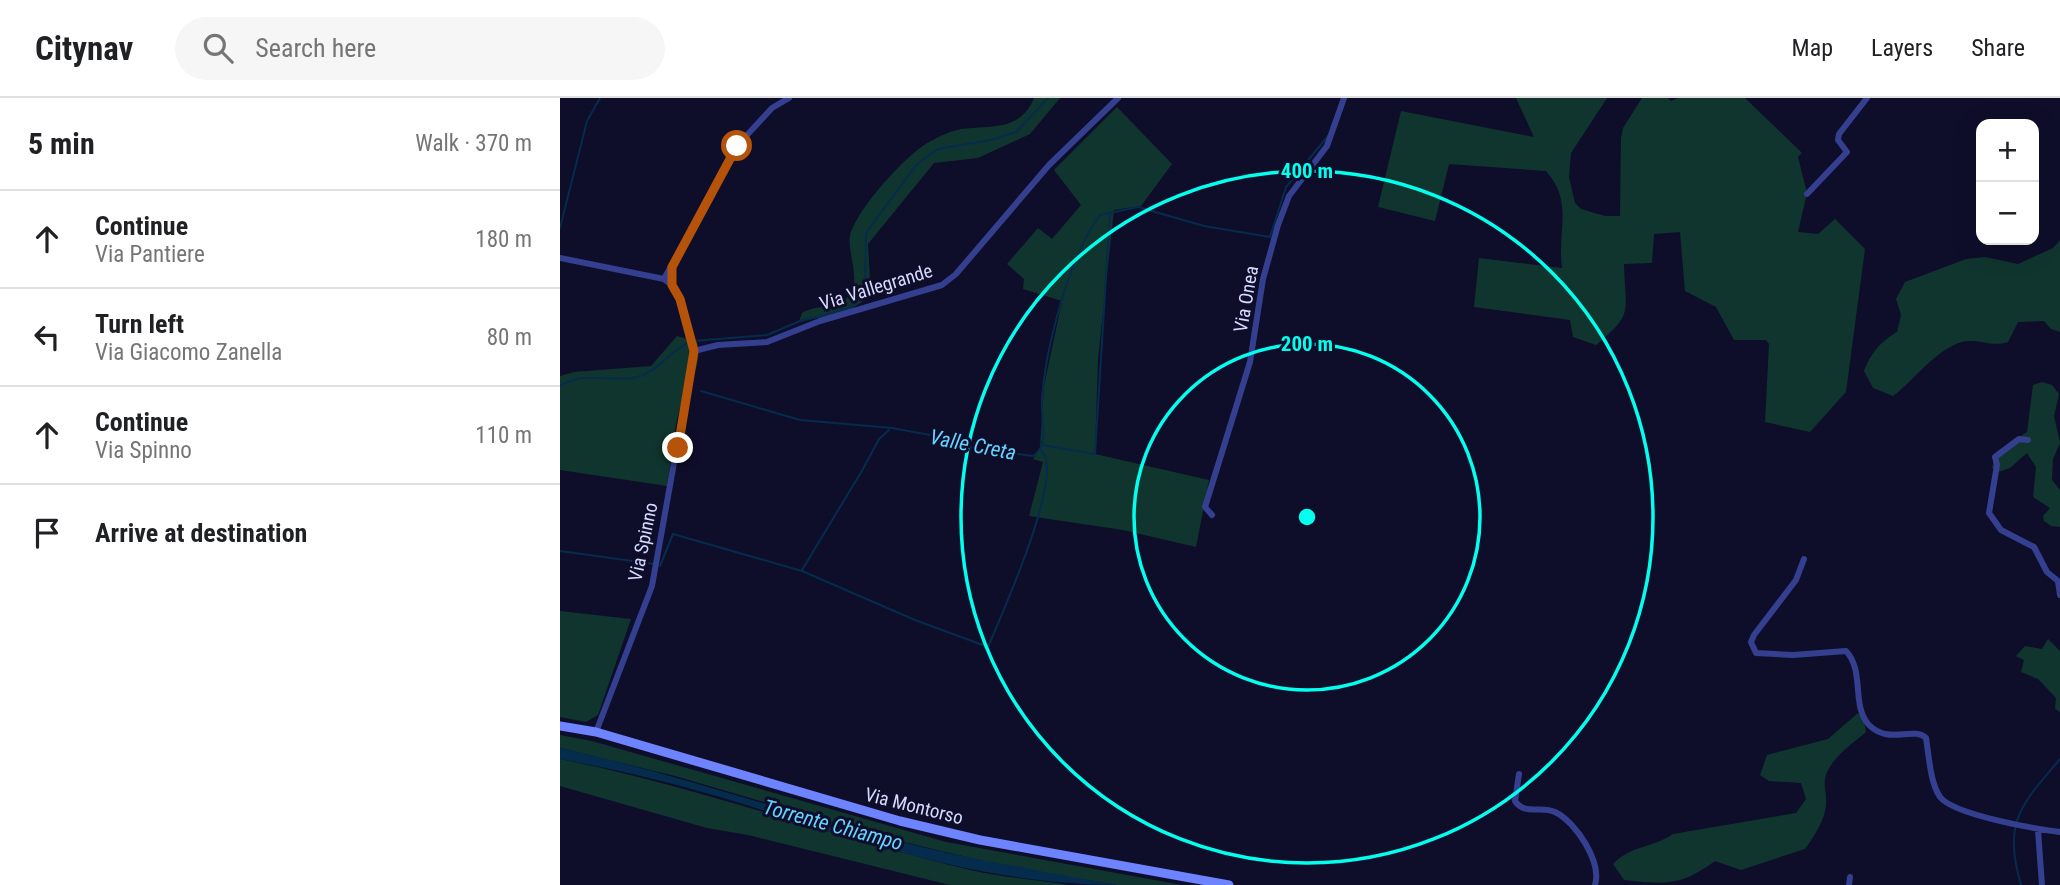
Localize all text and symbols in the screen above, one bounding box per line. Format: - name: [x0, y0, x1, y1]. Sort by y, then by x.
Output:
- search box: [175, 17, 665, 80]
- text: Citynav: [35, 29, 133, 68]
- icon: search: [199, 29, 237, 67]
- text: Search here: [255, 33, 376, 63]
- text: Map: [1792, 34, 1833, 62]
- text: Layers: [1871, 34, 1933, 62]
- text: Share: [1971, 34, 2025, 62]
- map controls: [1976, 119, 2039, 245]
- button: +: [1976, 119, 2039, 182]
- text: 5 min: [28, 126, 95, 161]
- text: Walk · 370 m: [415, 130, 532, 157]
- route start: [721, 130, 752, 161]
- text: 400 m: [1281, 159, 1333, 183]
- button: −: [1976, 182, 2039, 245]
- text: Continue: [95, 211, 188, 241]
- icon: ahead: [28, 220, 66, 258]
- text: 180 m: [475, 226, 532, 253]
- text: Via Pantiere: [95, 241, 205, 268]
- street label: Via Vallegrande: [817, 259, 935, 315]
- street label: Via Onea: [1229, 264, 1263, 334]
- text: Turn left: [95, 309, 184, 339]
- icon: left: [28, 318, 66, 356]
- text: 80 m: [487, 324, 532, 351]
- text: 200 m: [1281, 332, 1333, 356]
- text: Via Giacomo Zanella: [95, 339, 282, 366]
- text: Continue: [95, 407, 188, 437]
- icon: ahead: [28, 416, 66, 454]
- text: 110 m: [475, 422, 532, 449]
- water label: Valle Creta: [928, 425, 1018, 465]
- route end: [662, 432, 693, 463]
- text: Via Spinno: [95, 437, 192, 464]
- street label: Via Spinno: [623, 500, 663, 584]
- centre of rings: [1295, 505, 1319, 529]
- icon: arrive: [28, 514, 66, 552]
- text: Arrive at destination: [95, 518, 307, 548]
- street label: Via Montorso: [862, 783, 966, 829]
- water label: Torrente Chiampo: [761, 795, 905, 855]

